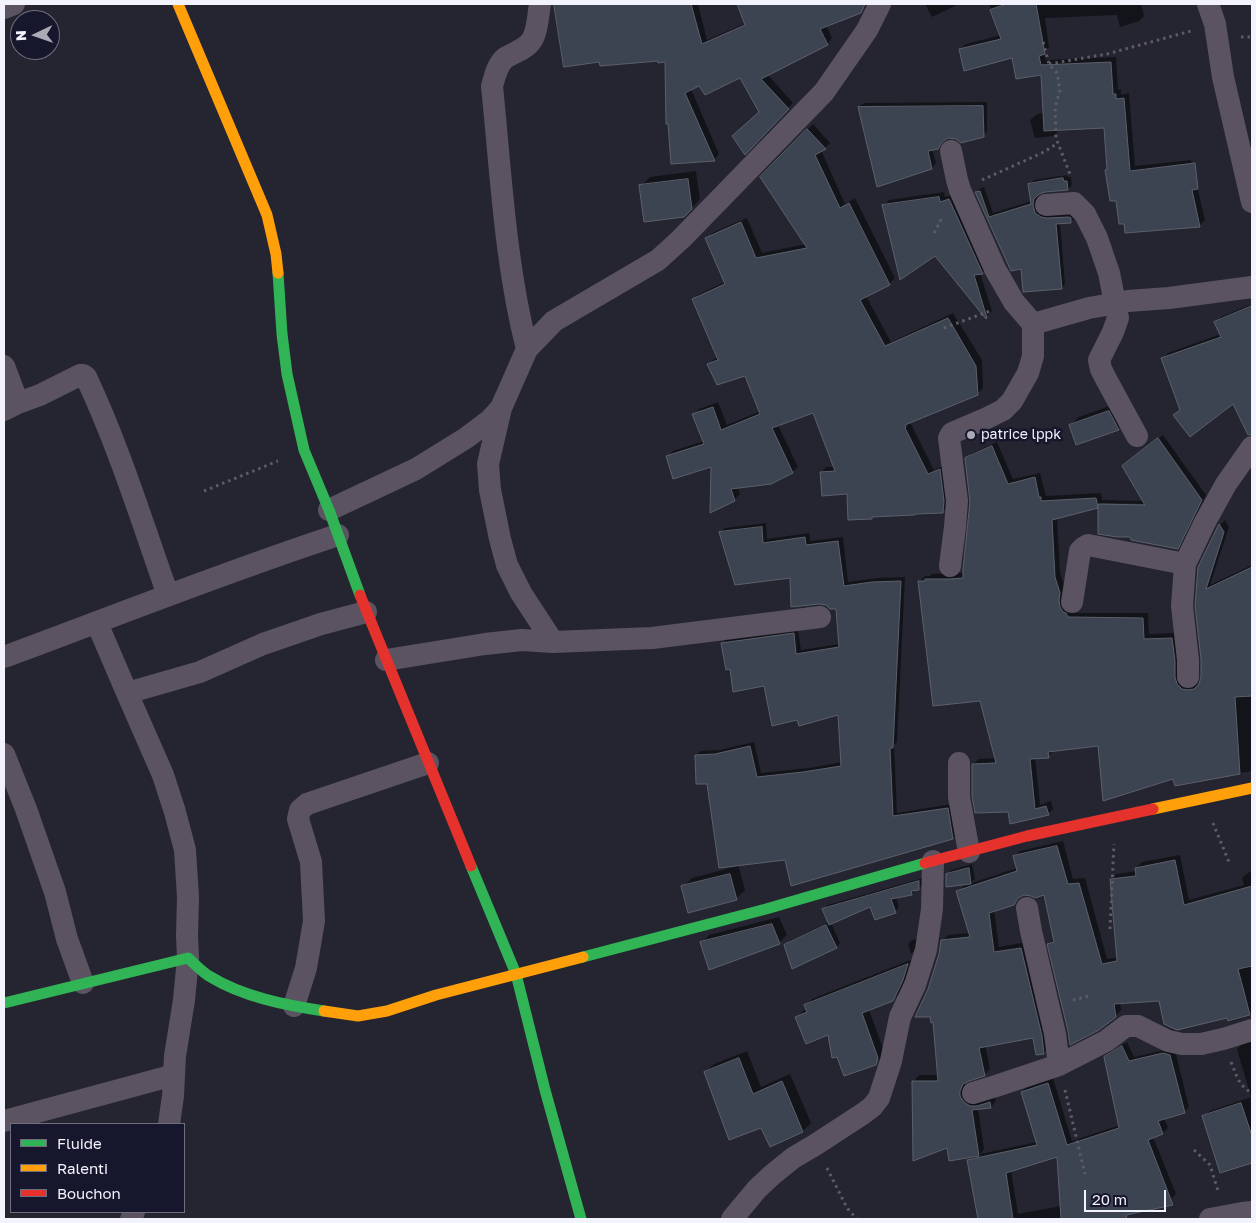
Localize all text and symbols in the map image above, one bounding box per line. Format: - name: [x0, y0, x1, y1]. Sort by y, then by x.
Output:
- north arrow: [10, 10, 60, 60]
- text: N: [12, 30, 29, 42]
- place label: patrice lppk: [981, 427, 1061, 443]
- marker: patrice lppk: [965, 429, 977, 441]
- legend: [10, 1123, 185, 1213]
- text: Fluide: [57, 1134, 102, 1152]
- text: Ralenti: [57, 1159, 108, 1177]
- scale bar: [1086, 1180, 1168, 1212]
- text: Bouchon: [57, 1184, 121, 1202]
- text: 20 m: [1092, 1190, 1127, 1208]

